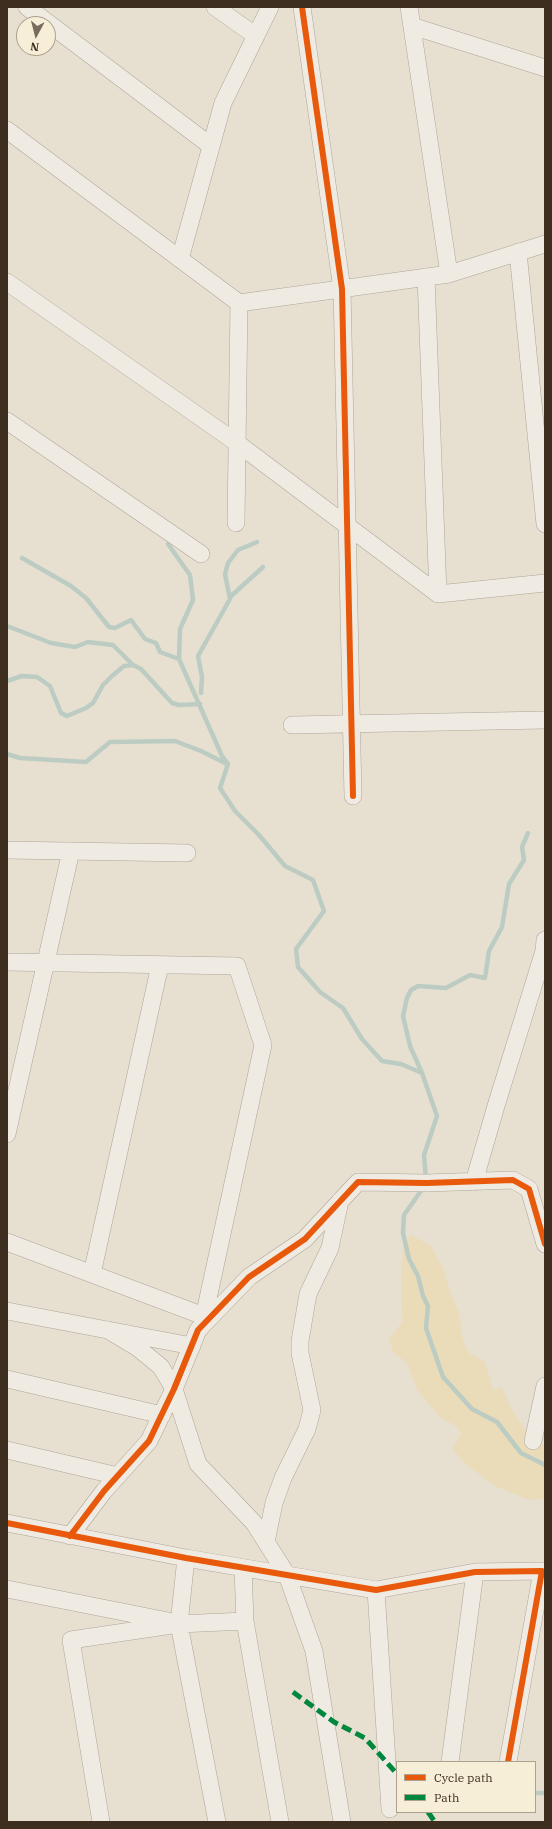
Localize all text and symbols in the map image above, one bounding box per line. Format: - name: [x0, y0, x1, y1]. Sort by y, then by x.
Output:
- north arrow: [16, 16, 56, 56]
- text: N: [29, 39, 40, 54]
- legend: [396, 1761, 536, 1813]
- text: Cycle path: [434, 1770, 493, 1785]
- text: Path: [434, 1790, 459, 1805]

